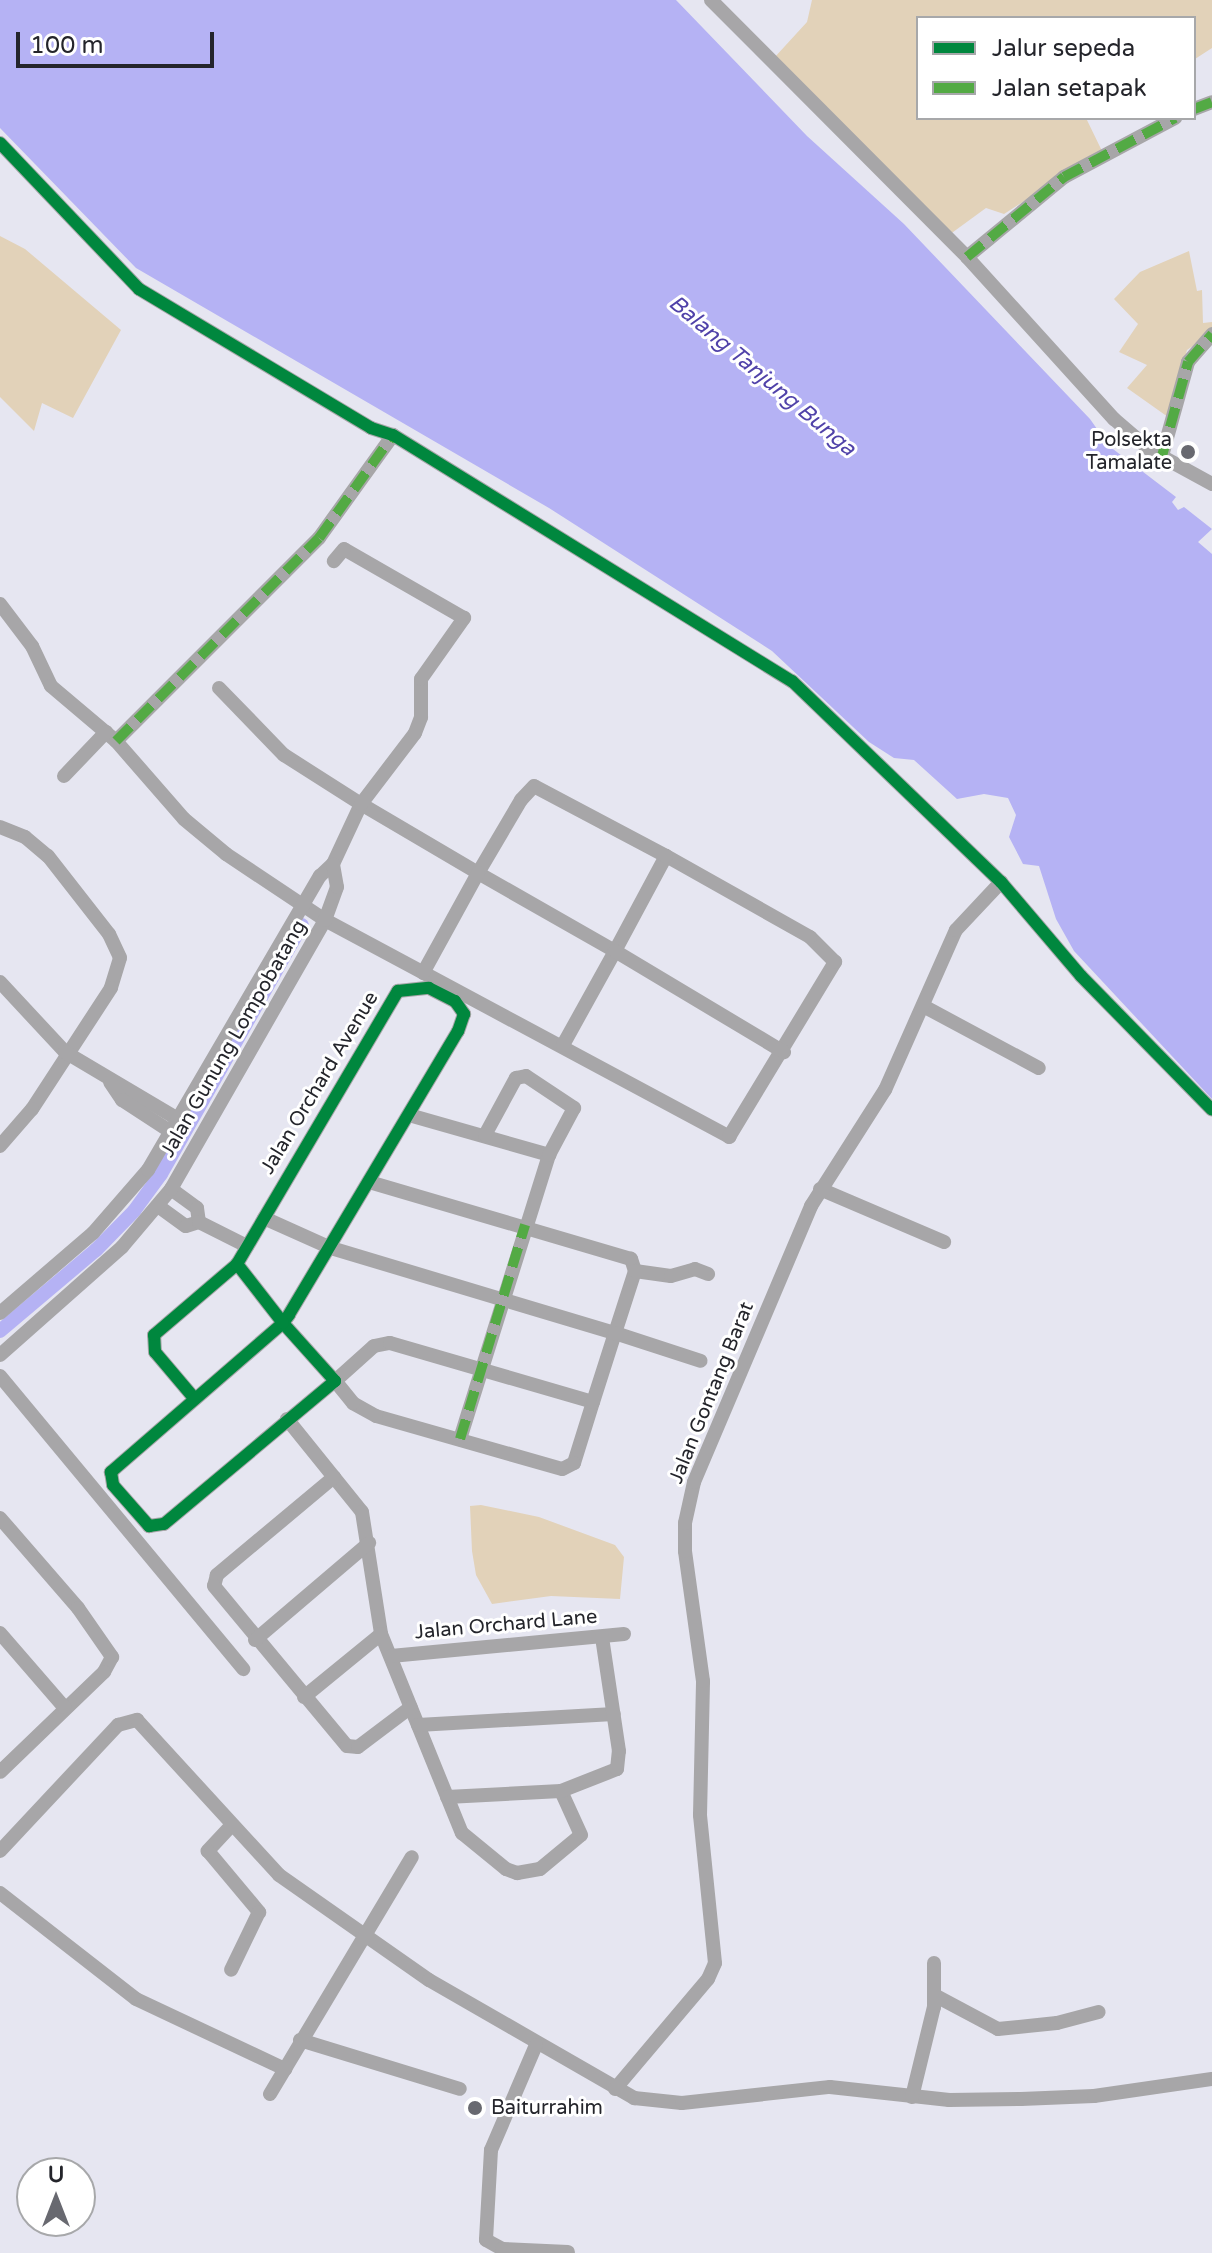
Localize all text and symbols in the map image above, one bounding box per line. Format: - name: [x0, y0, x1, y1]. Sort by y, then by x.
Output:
- scale bar: [20, 16, 218, 66]
- legend: [916, 16, 1196, 120]
- text: 100 m: [30, 31, 104, 60]
- text: Jalur sepeda: [992, 34, 1135, 63]
- text: Jalan setapak: [992, 74, 1146, 103]
- water label: Balang Tanjung Bunga: [663, 290, 861, 462]
- place label: Polsekta Tamalate: [1086, 428, 1172, 475]
- marker: Polsekta Tamalate: [1179, 443, 1197, 461]
- street label: Jalan Gunung Lompobatang: [156, 916, 312, 1162]
- street label: Jalan Orchard Avenue: [256, 987, 384, 1179]
- street label: Jalan Gontang Barat: [665, 1299, 759, 1487]
- street label: Jalan Orchard Lane: [414, 1605, 598, 1645]
- place label: Baiturrahim: [491, 2096, 603, 2120]
- marker: Baiturrahim: [466, 2099, 484, 2117]
- north arrow: [16, 2157, 96, 2237]
- text: U: [48, 2162, 64, 2188]

